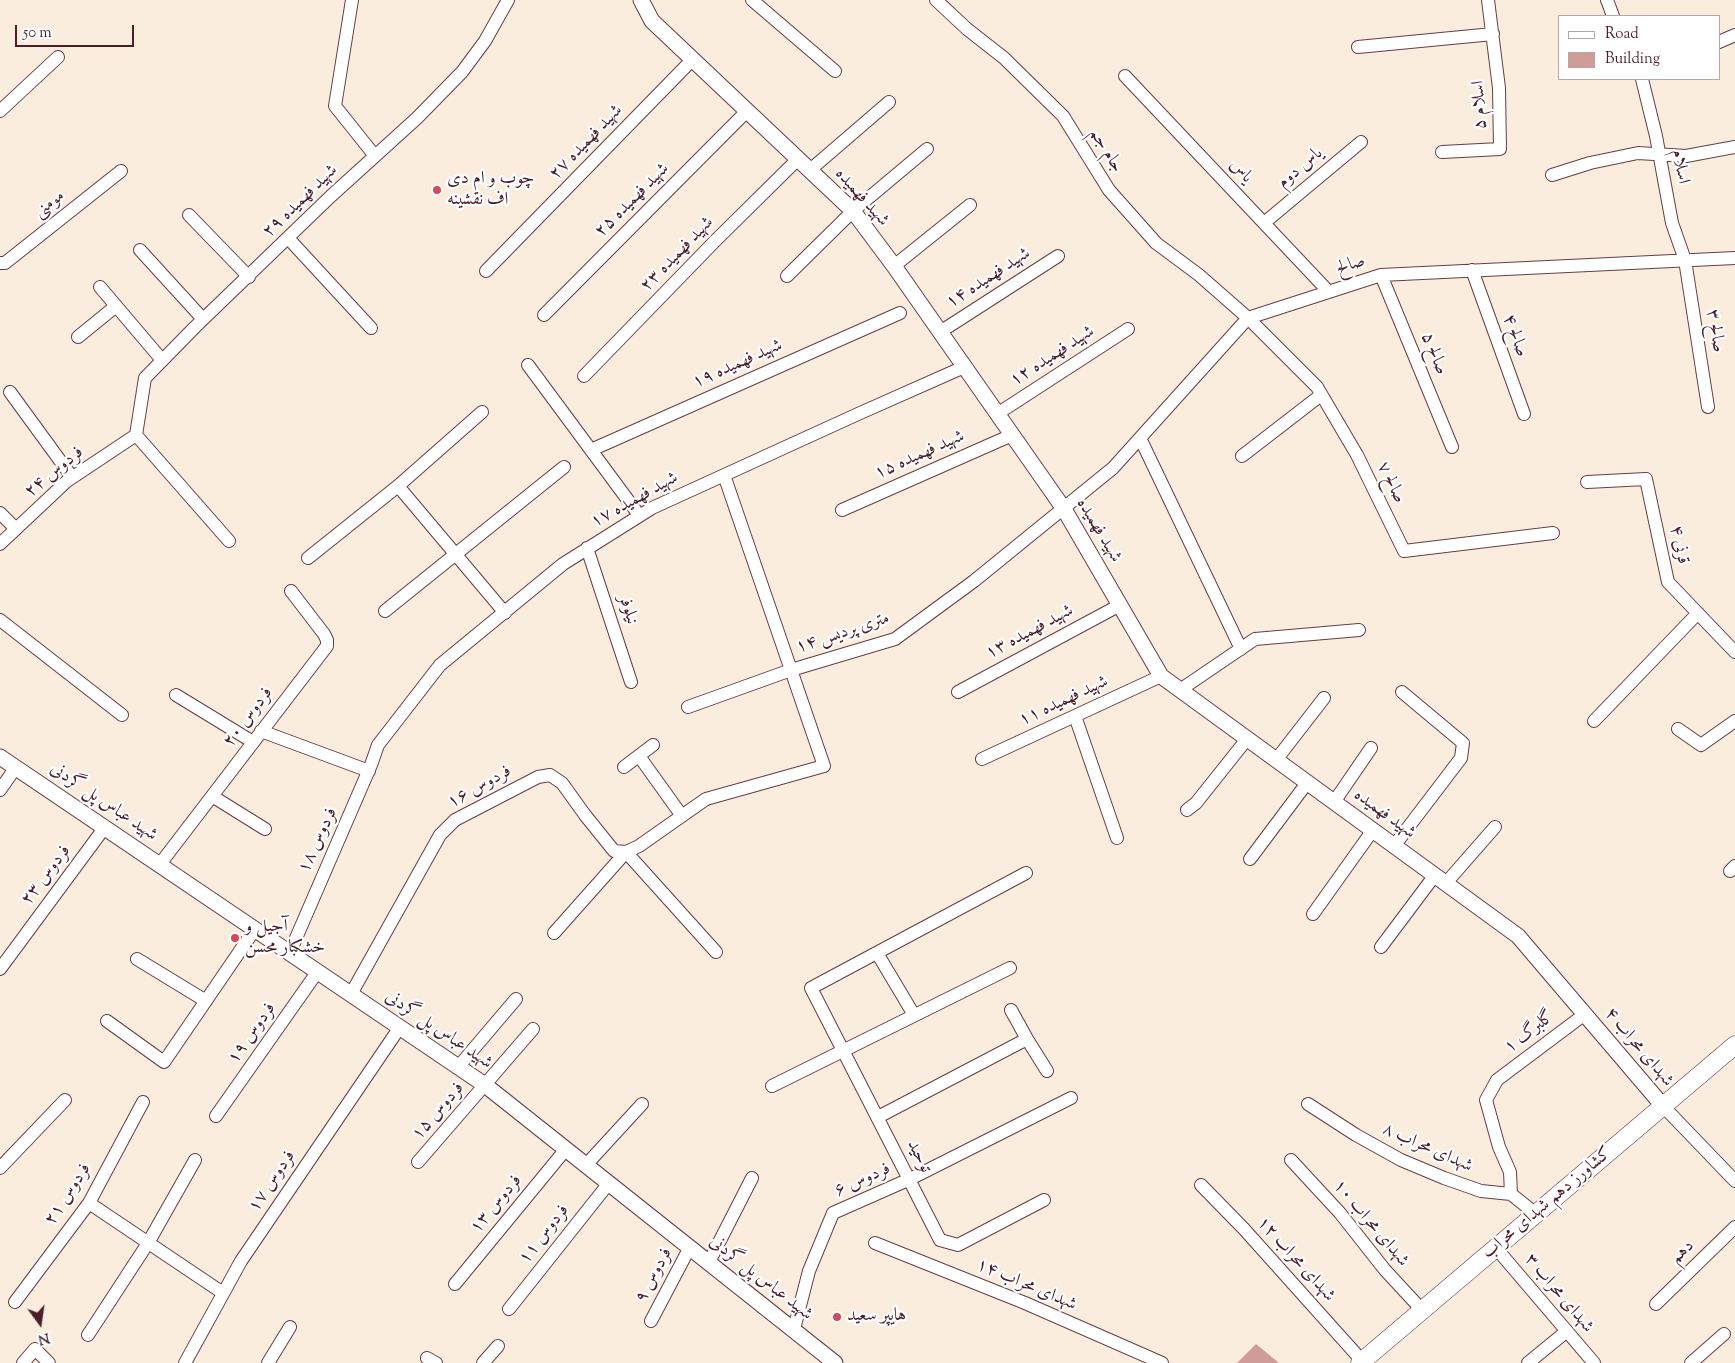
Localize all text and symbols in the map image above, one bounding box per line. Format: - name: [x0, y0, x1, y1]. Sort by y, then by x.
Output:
- scale bar: [18, 15, 136, 47]
- legend: [1558, 15, 1720, 80]
- text: 50 m: [23, 23, 52, 44]
- text: Road: [1605, 24, 1639, 45]
- text: Building: [1605, 49, 1660, 70]
- street label: اسلام ۵: [1469, 80, 1493, 130]
- street label: شهید فهمیده ۲۷: [546, 101, 628, 185]
- street label: جام جم: [1083, 125, 1127, 177]
- street label: یاس دوم: [1274, 144, 1328, 194]
- street label: اسلام: [1665, 148, 1693, 186]
- street label: یاس: [1223, 155, 1257, 189]
- street label: شهید فهمیده ۲۵: [591, 159, 675, 243]
- street label: شهید فهمیده ۲۹: [259, 161, 343, 243]
- street label: شهید فهمیده: [829, 164, 893, 232]
- place label: چوب و ام دی اف نقشینه: [447, 169, 534, 212]
- marker: چوب و ام دی اف نقشینه: [431, 184, 443, 196]
- street label: مومنی: [30, 186, 70, 224]
- street label: شهید فهمیده ۲۳: [637, 213, 719, 297]
- street label: شهید فهمیده ۱۴: [943, 244, 1035, 314]
- street label: صالح: [1334, 251, 1368, 281]
- street label: صالح ۳: [1700, 308, 1728, 354]
- street label: صالح ۴: [1496, 312, 1532, 360]
- street label: شهید فهمیده ۱۲: [1007, 322, 1099, 392]
- street label: صالح ۵: [1415, 330, 1451, 378]
- street label: شهید فهمیده ۱۹: [690, 336, 786, 394]
- street label: شهید فهمیده ۱۵: [872, 427, 968, 485]
- street label: فردوس ۲۴: [21, 443, 89, 503]
- street label: صالح ۷: [1371, 459, 1409, 507]
- street label: شهید فهمیده ۱۷: [588, 468, 682, 534]
- street label: شهید فهمیده: [1070, 495, 1126, 567]
- street label: قرنی ۴: [1663, 524, 1693, 566]
- street label: نیلوفر: [612, 593, 642, 627]
- street label: شهید فهمیده ۱۳: [982, 601, 1078, 665]
- street label: ۱۴ متری پردیس: [793, 609, 893, 659]
- street label: شهید فهمیده ۱۱: [1016, 672, 1112, 732]
- street label: فردوس ۲۰: [219, 684, 279, 752]
- street label: شهید عباس پل گردنی: [45, 759, 161, 847]
- street label: فردوس ۱۶: [444, 762, 516, 814]
- street label: شهید فهمیده: [1349, 785, 1419, 845]
- street label: فردوس ۱۸: [295, 805, 343, 877]
- street label: فردوس ۲۳: [17, 842, 77, 910]
- place label: آجیل و خشکبار محسن: [245, 917, 325, 960]
- marker: آجیل و خشکبار محسن: [229, 932, 241, 944]
- street label: شهید عباس پل گردنی: [380, 987, 496, 1075]
- street label: فردوس ۱۹: [224, 999, 282, 1069]
- street label: شهدای محراب ۴: [1599, 1004, 1677, 1092]
- street label: گلبرگ ۱: [1501, 1007, 1559, 1059]
- street label: فردوس ۱۵: [408, 1079, 470, 1145]
- street label: شهدای محراب ۸: [1379, 1120, 1475, 1178]
- street label: توحید: [901, 1137, 935, 1177]
- street label: کشاورز دهم شهدای محراب: [1479, 1143, 1617, 1265]
- street label: فردوس ۱۷: [245, 1147, 301, 1217]
- street label: فردوس ۶: [832, 1159, 894, 1203]
- street label: فردوس ۲۱: [41, 1160, 97, 1230]
- street label: فردوس ۱۳: [466, 1171, 528, 1239]
- street label: شهدای محراب ۱۰: [1327, 1176, 1413, 1272]
- street label: فردوس ۱۱: [515, 1201, 575, 1269]
- street label: شهدای محراب ۱۲: [1251, 1213, 1339, 1307]
- street label: شهید عباس پل گردنی: [704, 1232, 816, 1326]
- street label: دهم: [1666, 1236, 1700, 1270]
- street label: فردوس ۹: [632, 1245, 678, 1307]
- street label: شهدای محراب ۳: [1519, 1250, 1597, 1338]
- street label: شهدای محراب ۱۴: [973, 1255, 1079, 1317]
- north arrow: [15, 1298, 65, 1348]
- place label: هایپر سعید: [847, 1306, 906, 1328]
- marker: هایپر سعید: [831, 1311, 843, 1323]
- text: N: [36, 1326, 51, 1349]

